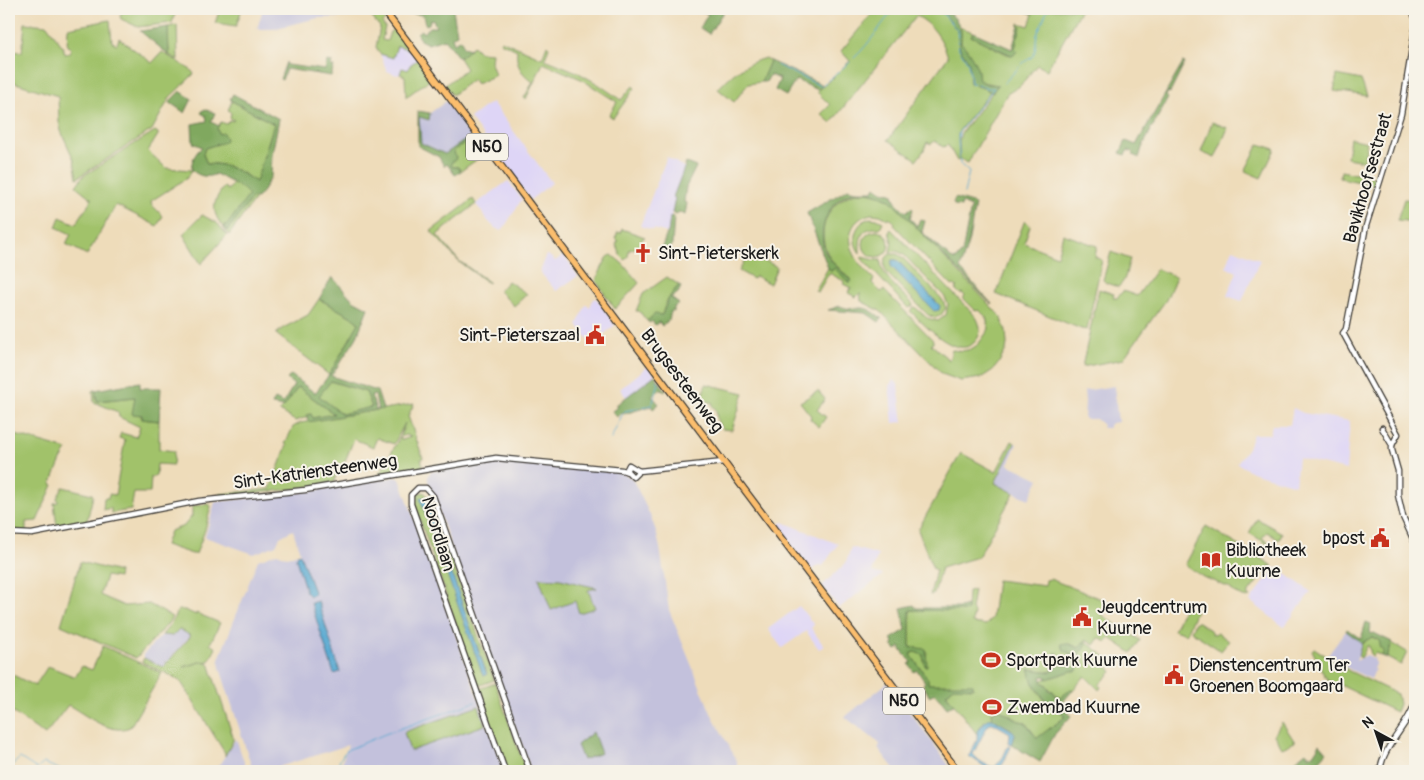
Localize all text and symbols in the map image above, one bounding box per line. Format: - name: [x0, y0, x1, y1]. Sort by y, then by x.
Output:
- street label: Bavikhoofsestraat: [1338, 109, 1398, 246]
- road number: N50: [466, 134, 508, 160]
- church icon: Sint-Pieterskerk: [632, 242, 654, 264]
- place label: Sint-Pieterskerk: [658, 242, 780, 265]
- place label: Sint-Pieterszaal: [459, 324, 580, 347]
- public building icon: Sint-Pieterszaal: [584, 324, 606, 346]
- street label: Brugsesteenweg: [635, 324, 729, 438]
- street label: Sint-Katriensteenweg: [232, 449, 398, 495]
- street label: Noordlaan: [416, 494, 460, 574]
- place label: bpost: [1323, 527, 1366, 550]
- public building icon: bpost: [1369, 527, 1391, 549]
- place label: Bibliotheek Kuurne: [1226, 539, 1307, 583]
- library icon: Bibliotheek Kuurne: [1200, 549, 1222, 571]
- place label: Jeugdcentrum Kuurne: [1097, 596, 1207, 640]
- public building icon: Jeugdcentrum Kuurne: [1071, 606, 1093, 628]
- sports icon: Sportpark Kuurne: [980, 649, 1002, 671]
- place label: Sportpark Kuurne: [1006, 649, 1138, 672]
- place label: Dienstencentrum Ter Groenen Boomgaard: [1189, 654, 1350, 698]
- public building icon: Dienstencentrum Ter Groenen Boomgaard: [1163, 664, 1185, 686]
- road number: N50: [883, 688, 925, 714]
- sports icon: Zwembad Kuurne: [981, 696, 1003, 718]
- place label: Zwembad Kuurne: [1007, 696, 1140, 719]
- north arrow: [1352, 708, 1402, 758]
- text: N: [1359, 713, 1377, 732]

